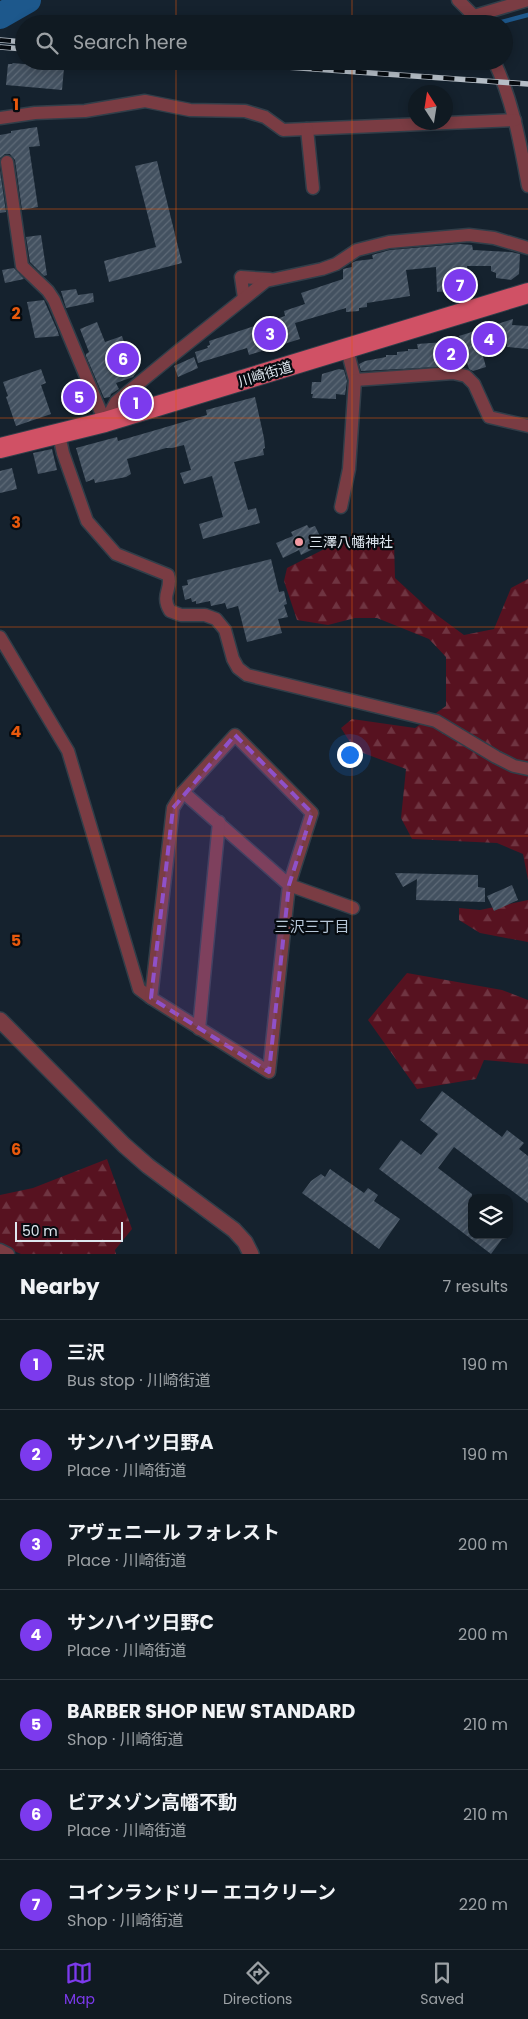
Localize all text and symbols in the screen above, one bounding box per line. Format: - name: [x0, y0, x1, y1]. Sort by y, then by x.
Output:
- search box: [15, 15, 513, 70]
- icon: search: [33, 29, 61, 57]
- text: Search here: [73, 29, 187, 56]
- north arrow: [408, 85, 453, 130]
- text: 1: [13, 93, 19, 116]
- pin: 7: [444, 266, 476, 304]
- text: 2: [11, 302, 21, 325]
- pin: 3: [254, 315, 286, 353]
- pin: 4: [473, 320, 505, 358]
- pin: 2: [435, 335, 467, 373]
- pin: 6: [107, 340, 139, 378]
- street label: 川崎街道: [235, 356, 295, 392]
- pin: 5: [63, 378, 95, 416]
- pin: 1: [120, 384, 152, 422]
- text: 3: [11, 511, 21, 534]
- place label: 三澤八幡神社: [309, 532, 393, 552]
- marker: 三澤八幡神社: [293, 536, 305, 548]
- text: 4: [11, 720, 22, 743]
- your location: [337, 742, 363, 768]
- district label: 三沢三丁目: [274, 916, 350, 937]
- text: 5: [11, 929, 21, 952]
- text: 6: [11, 1138, 21, 1161]
- map controls: [468, 1194, 513, 1239]
- button: layers: [468, 1194, 513, 1239]
- scale bar: [15, 1219, 122, 1242]
- text: 50 m: [22, 1221, 58, 1241]
- text: Nearby: [20, 1272, 100, 1301]
- text: 7 results: [442, 1275, 508, 1298]
- text: 三沢: [67, 1339, 105, 1366]
- text: 1: [33, 1353, 39, 1376]
- text: 190 m: [462, 1353, 508, 1376]
- text: Bus stop · 川崎街道: [67, 1369, 211, 1392]
- text: サンハイツ日野A: [67, 1429, 214, 1456]
- text: 2: [31, 1443, 41, 1466]
- text: 190 m: [462, 1443, 508, 1466]
- text: Place · 川崎街道: [67, 1459, 187, 1482]
- text: アヴェニール フォレスト: [67, 1519, 280, 1546]
- text: 3: [31, 1533, 41, 1556]
- text: 200 m: [458, 1533, 508, 1556]
- text: Place · 川崎街道: [67, 1549, 187, 1572]
- text: サンハイツ日野C: [67, 1609, 214, 1636]
- text: 4: [31, 1623, 41, 1646]
- text: 200 m: [458, 1623, 508, 1646]
- text: Place · 川崎街道: [67, 1639, 187, 1662]
- text: BARBER SHOP NEW STANDARD: [67, 1698, 355, 1725]
- text: 5: [31, 1713, 41, 1736]
- text: 210 m: [463, 1713, 508, 1736]
- text: Shop · 川崎街道: [67, 1728, 184, 1751]
- text: ビアメゾン高幡不動: [67, 1789, 237, 1816]
- text: 6: [31, 1803, 41, 1826]
- text: 210 m: [463, 1803, 508, 1826]
- text: Place · 川崎街道: [67, 1819, 187, 1842]
- text: コインランドリー エコクリーン: [67, 1879, 336, 1906]
- text: 7: [32, 1893, 40, 1916]
- text: 220 m: [459, 1893, 508, 1916]
- text: Shop · 川崎街道: [67, 1909, 184, 1932]
- tab: Map: [64, 1959, 95, 2010]
- tab: Directions: [223, 1959, 292, 2010]
- tab: Saved: [420, 1959, 464, 2010]

